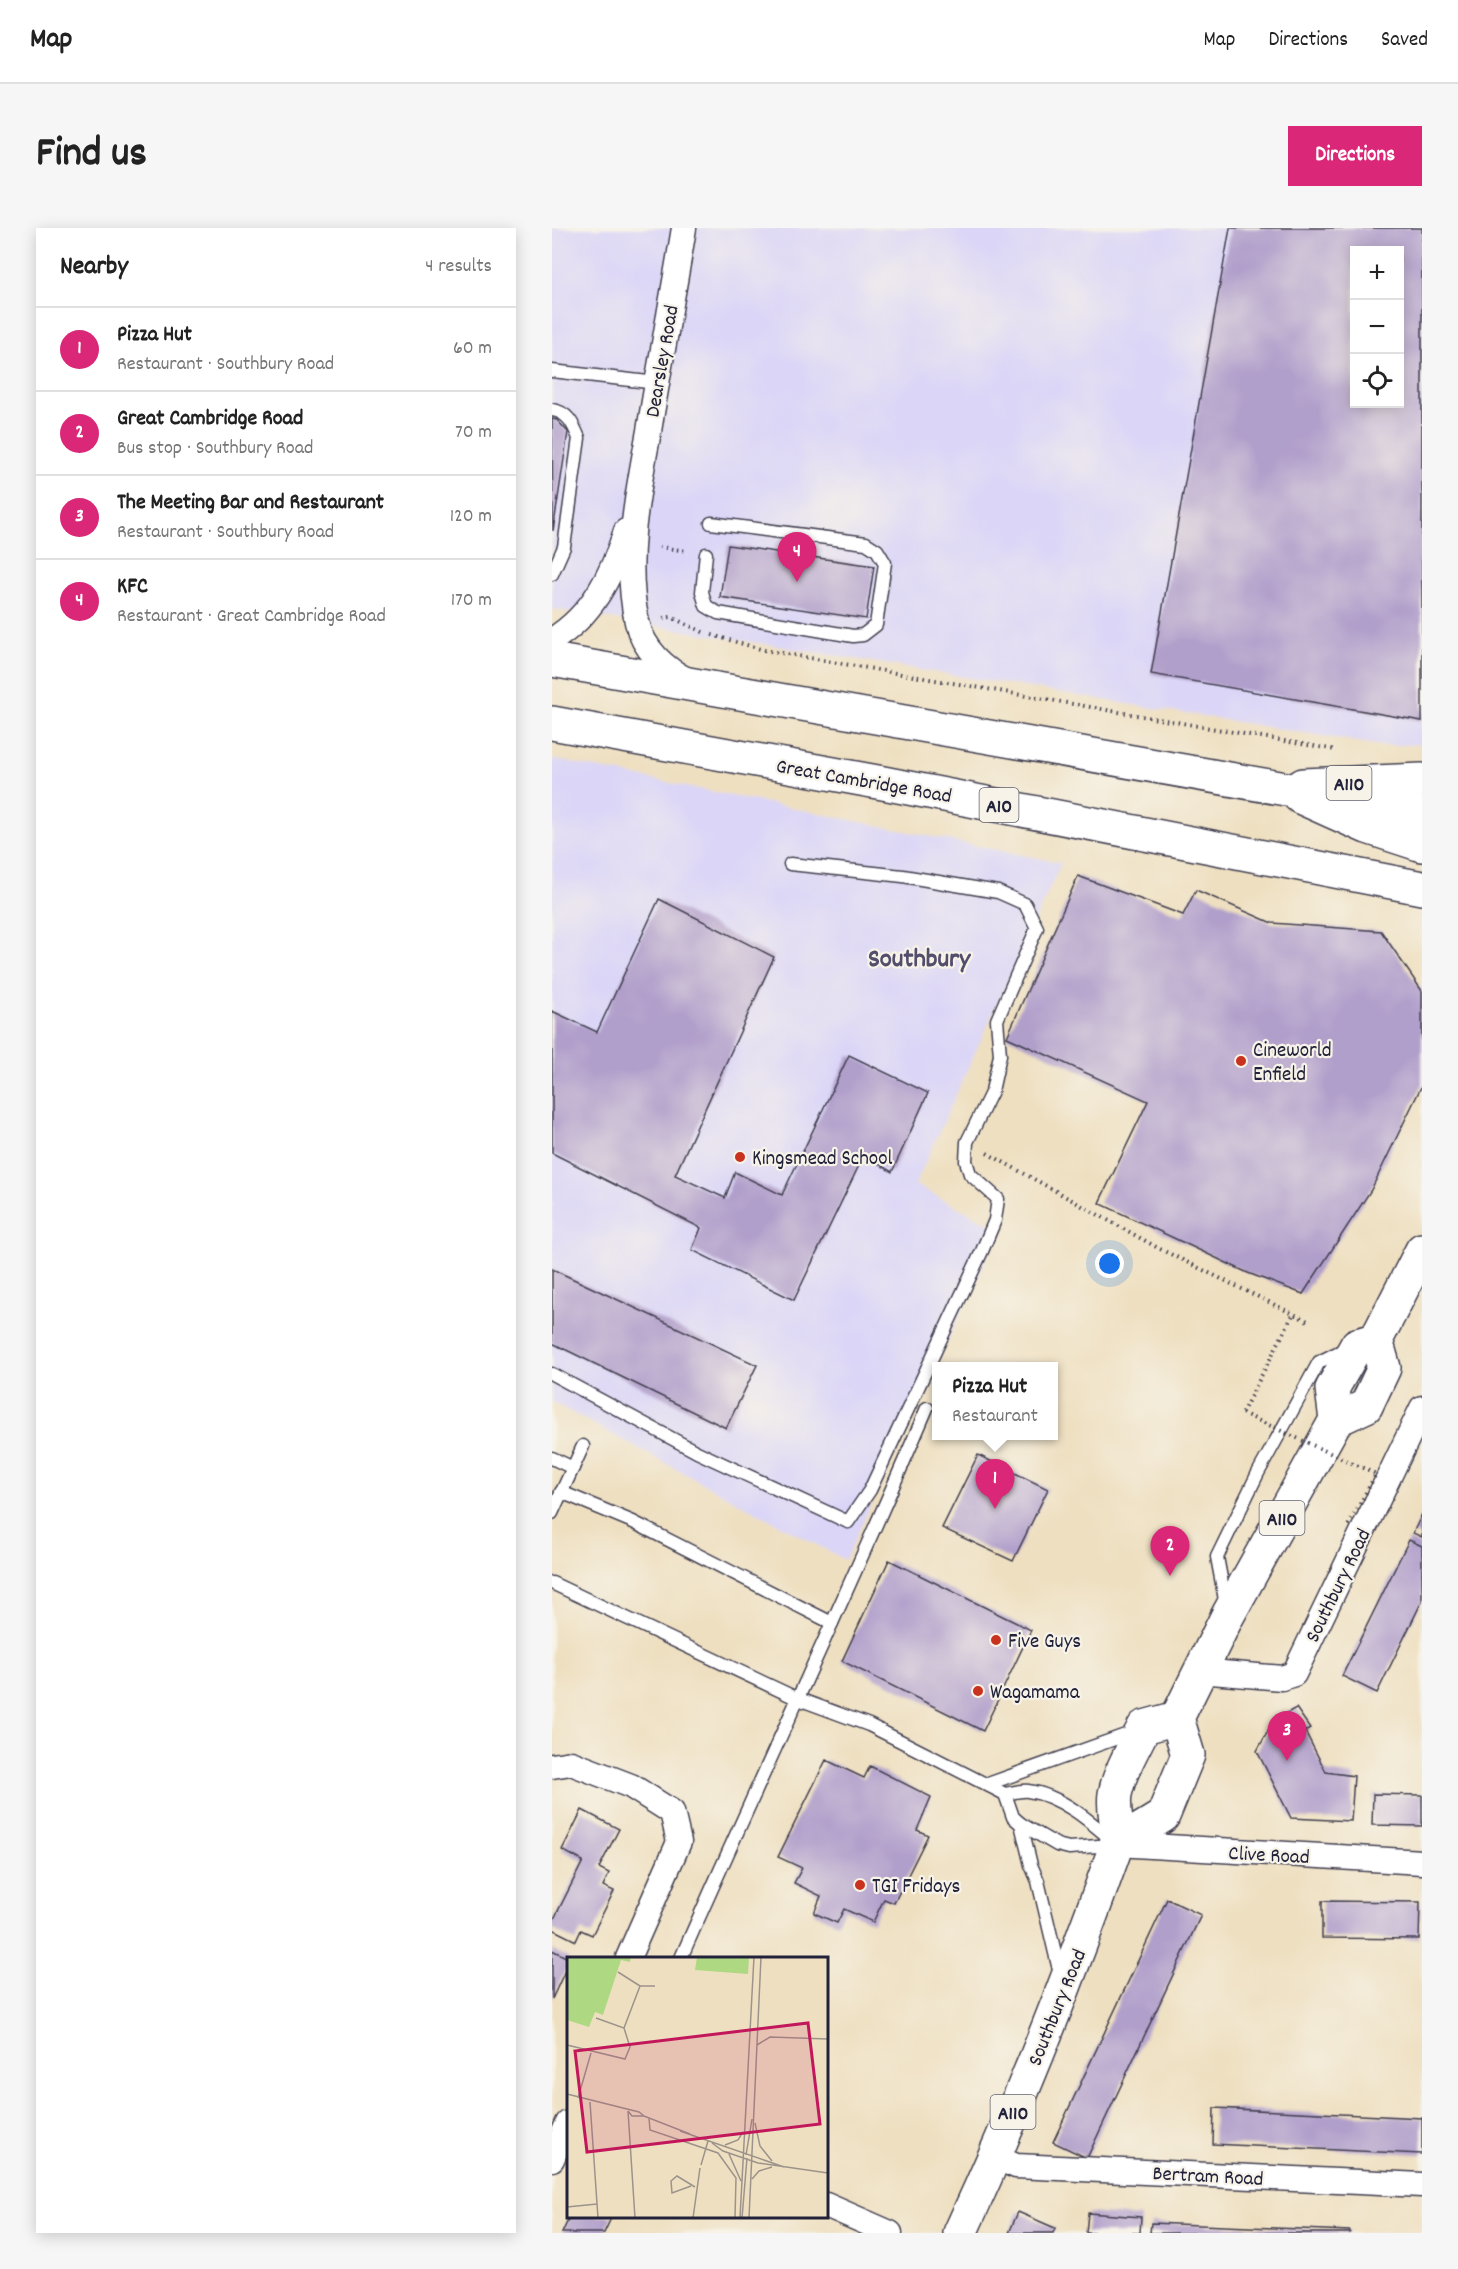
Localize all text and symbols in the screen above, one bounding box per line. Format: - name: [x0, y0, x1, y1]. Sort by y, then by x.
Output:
- text: Map: [30, 21, 72, 61]
- text: Map: [1204, 26, 1235, 56]
- text: Directions: [1268, 26, 1348, 56]
- text: Saved: [1381, 26, 1428, 56]
- text: Find us: [36, 126, 147, 186]
- button: Directions: [1288, 126, 1422, 186]
- map controls: [1350, 246, 1404, 408]
- button: +: [1350, 246, 1404, 300]
- text: Nearby: [60, 249, 128, 286]
- text: 4 results: [425, 253, 492, 281]
- button: −: [1350, 300, 1404, 354]
- street label: Dearsley Road: [639, 303, 689, 420]
- text: Pizza Hut: [117, 320, 192, 351]
- text: 1: [77, 335, 82, 363]
- text: 60 m: [453, 335, 492, 363]
- text: Restaurant · Southbury Road: [117, 351, 334, 379]
- button: locate: [1350, 354, 1404, 408]
- text: Great Cambridge Road: [117, 404, 303, 435]
- text: 2: [75, 419, 84, 447]
- text: 70 m: [455, 419, 492, 447]
- text: Bus stop · Southbury Road: [117, 435, 313, 463]
- text: The Meeting Bar and Restaurant: [117, 488, 384, 519]
- text: 3: [75, 503, 84, 531]
- text: 120 m: [450, 503, 492, 531]
- text: Restaurant · Southbury Road: [117, 519, 334, 547]
- pin: 4: [778, 532, 816, 582]
- text: KFC: [117, 572, 148, 603]
- text: 4: [75, 587, 84, 615]
- text: 170 m: [451, 587, 492, 615]
- text: Restaurant · Great Cambridge Road: [117, 603, 386, 631]
- street label: Great Cambridge Road: [773, 753, 954, 813]
- road number: A110: [1326, 766, 1372, 800]
- road number: A10: [980, 788, 1018, 822]
- district label: Southbury: [868, 941, 971, 980]
- place label: Cineworld Enfield: [1253, 1037, 1332, 1091]
- marker: Cineworld Enfield: [1234, 1054, 1248, 1068]
- place label: Kingsmead School: [752, 1145, 892, 1175]
- marker: Kingsmead School: [733, 1150, 747, 1164]
- your location: [1095, 1249, 1124, 1278]
- popup: [932, 1362, 1058, 1440]
- text: Pizza Hut: [952, 1372, 1027, 1403]
- text: Restaurant: [952, 1403, 1038, 1431]
- pin: 1: [976, 1460, 1014, 1509]
- road number: A110: [1260, 1501, 1304, 1535]
- street label: Southbury Road: [1299, 1524, 1380, 1648]
- pin: 2: [1150, 1526, 1190, 1576]
- place label: Five Guys: [1008, 1628, 1081, 1658]
- marker: Five Guys: [989, 1633, 1003, 1647]
- place label: Wagamama: [990, 1679, 1081, 1709]
- marker: Wagamama: [971, 1684, 985, 1698]
- pin: 3: [1268, 1712, 1306, 1761]
- street label: Clive Road: [1227, 1840, 1310, 1874]
- place label: TGI Fridays: [872, 1873, 960, 1903]
- marker: TGI Fridays: [853, 1878, 867, 1892]
- street label: Southbury Road: [1022, 1945, 1096, 2071]
- inset map: [567, 1957, 828, 2218]
- road number: A110: [990, 2095, 1036, 2129]
- street label: Bertram Road: [1152, 2160, 1264, 2196]

